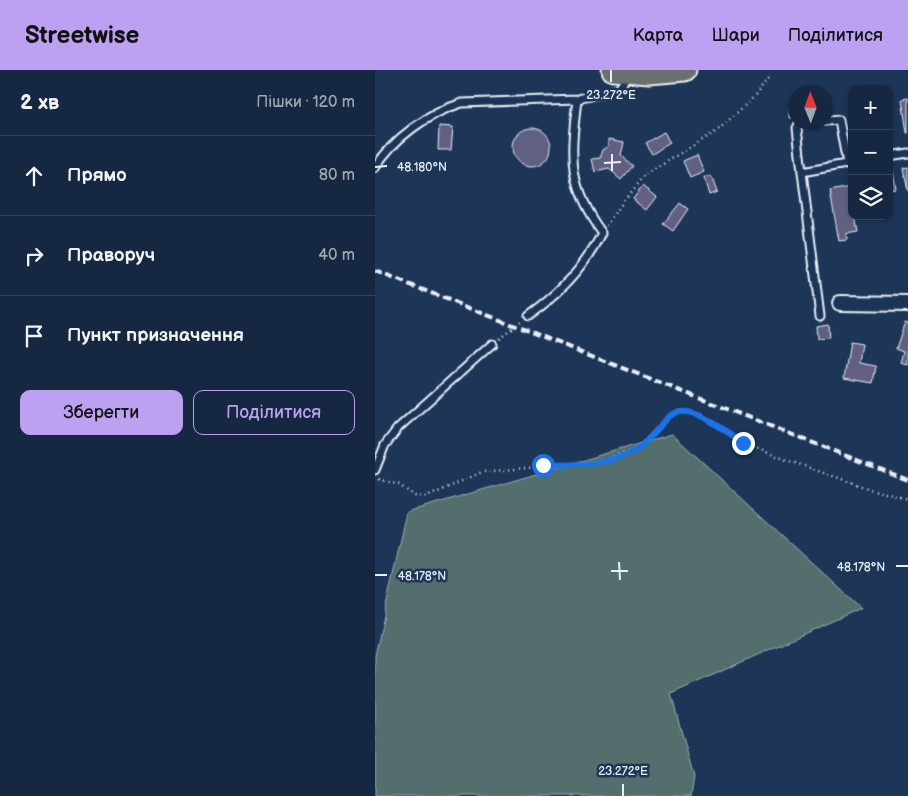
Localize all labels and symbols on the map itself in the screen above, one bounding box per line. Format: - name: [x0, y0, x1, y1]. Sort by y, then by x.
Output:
- north arrow: [788, 85, 833, 130]
- text: 23.272°E: [586, 88, 636, 103]
- text: 48.180°N: [397, 160, 447, 175]
- route end: [732, 432, 755, 455]
- route start: [532, 454, 555, 477]
- text: 48.178°N: [837, 560, 885, 575]
- text: 48.178°N: [398, 569, 446, 584]
- text: 23.272°E: [598, 764, 648, 779]

